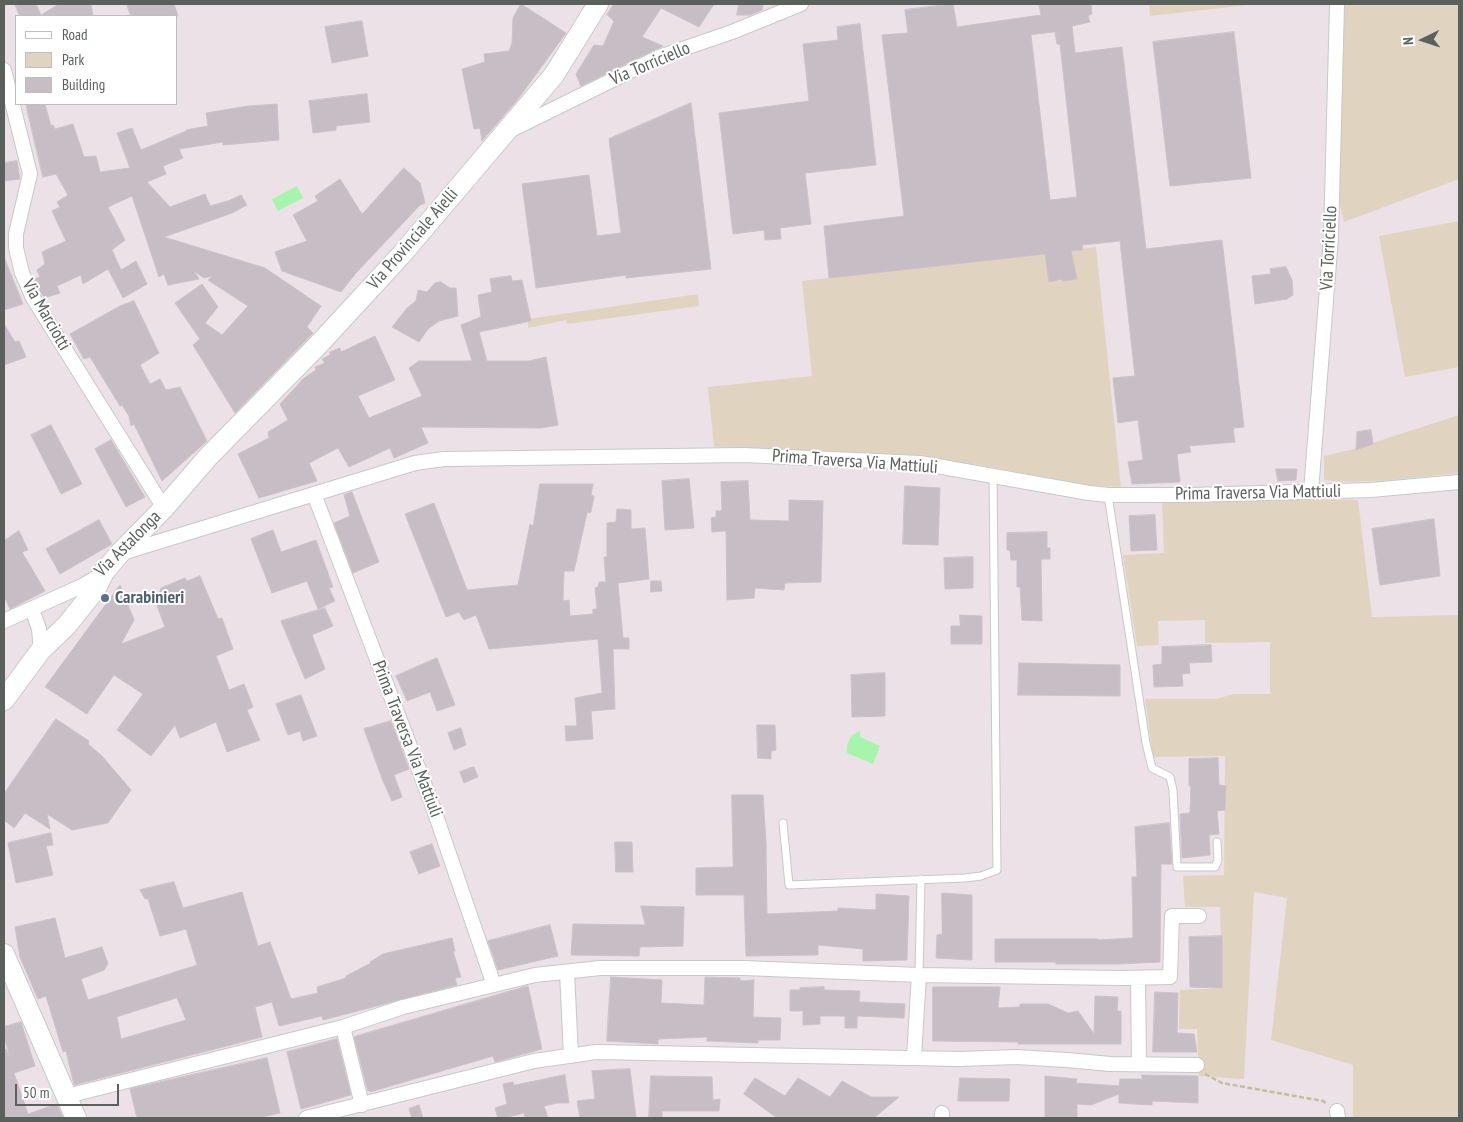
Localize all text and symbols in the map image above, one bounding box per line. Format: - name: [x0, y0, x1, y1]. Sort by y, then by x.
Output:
- legend: [15, 15, 178, 105]
- north arrow: [1398, 15, 1448, 65]
- text: Road: [62, 25, 88, 44]
- street label: Via Torriciello: [607, 37, 693, 91]
- text: N: [1399, 37, 1417, 45]
- text: Park: [62, 50, 84, 69]
- text: Building: [62, 75, 105, 94]
- street label: Via Provinciale Aielli: [363, 184, 463, 294]
- street label: Via Torriciello: [1316, 205, 1342, 291]
- street label: Via Marciotti: [17, 276, 75, 354]
- street label: Prima Traversa Via Mattiuli: [771, 445, 939, 479]
- street label: Prima Traversa Via Mattiuli: [1175, 481, 1341, 505]
- street label: Via Astalonga: [90, 506, 166, 582]
- place label: Carabinieri: [115, 587, 184, 609]
- marker: Carabinieri: [99, 592, 111, 604]
- street label: Prima Traversa Via Mattiuli: [367, 658, 447, 820]
- scale bar: [18, 1074, 121, 1106]
- text: 50 m: [23, 1083, 49, 1102]

